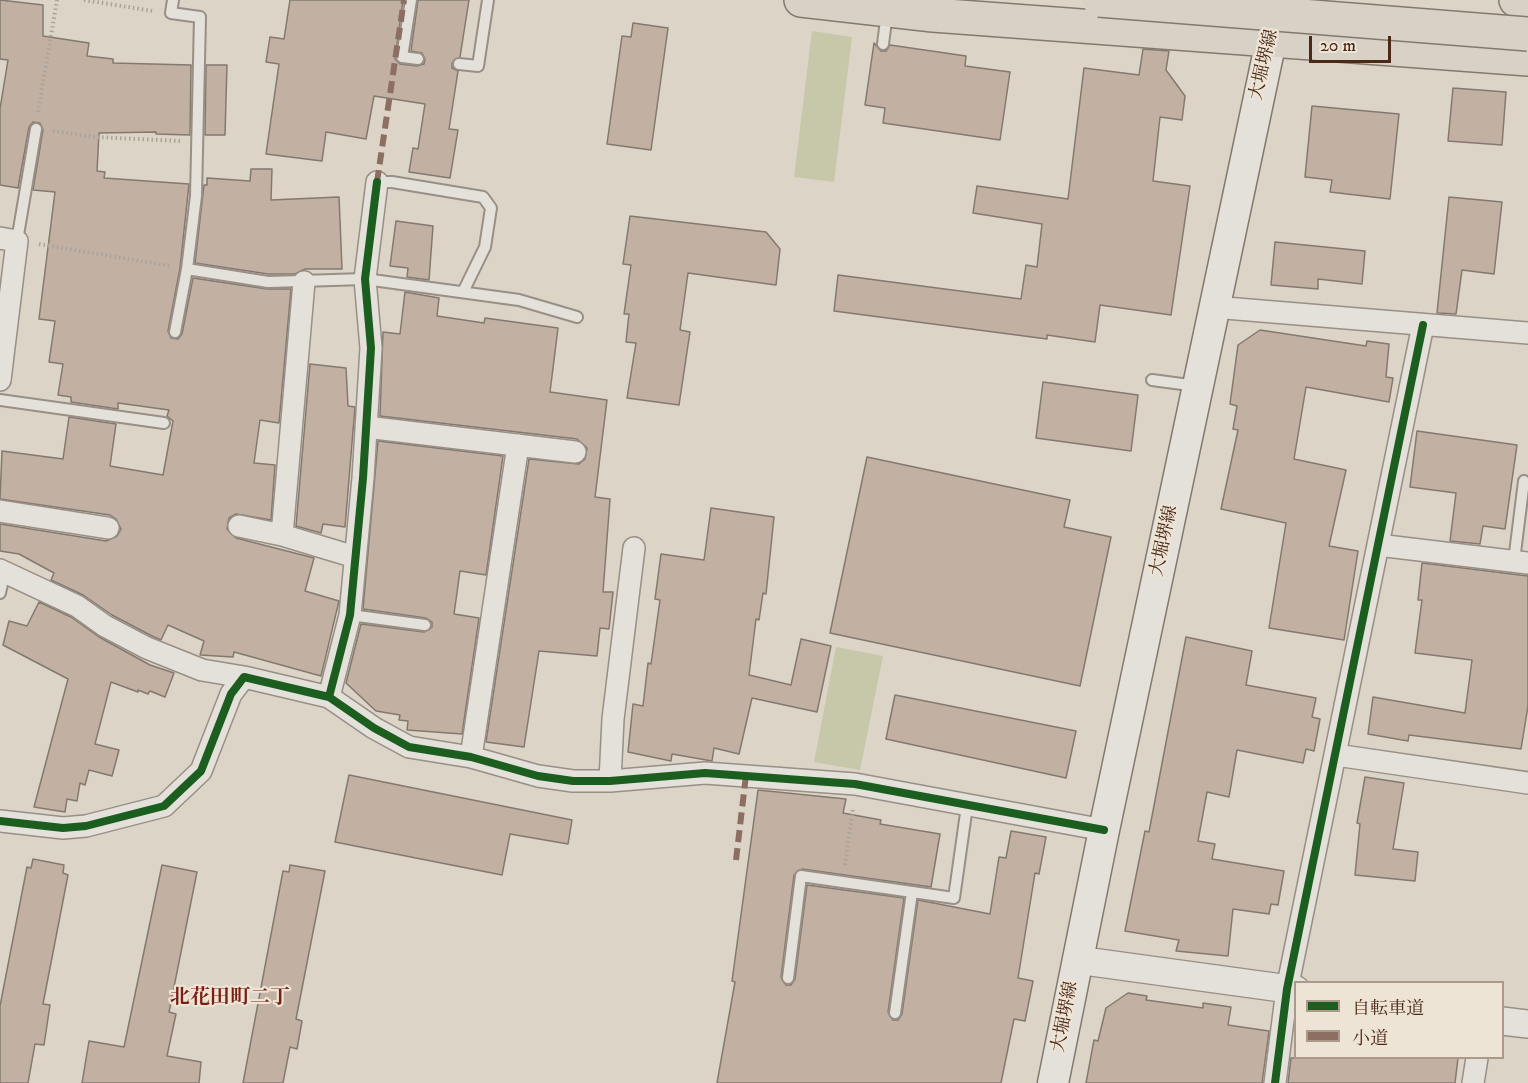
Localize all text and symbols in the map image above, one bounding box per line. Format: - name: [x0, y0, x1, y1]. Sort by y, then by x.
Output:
- scale bar: [1312, 24, 1394, 62]
- street label: 大堀堺線: [1246, 27, 1284, 103]
- text: 20 m: [1320, 35, 1356, 57]
- street label: 大堀堺線: [1147, 504, 1183, 578]
- street label: 大堀堺線: [1049, 980, 1083, 1054]
- legend: [1294, 981, 1504, 1059]
- district label: 北花田町二丁: [170, 987, 290, 1011]
- text: 自転車道: [1352, 998, 1424, 1020]
- text: 小道: [1352, 1028, 1388, 1050]

